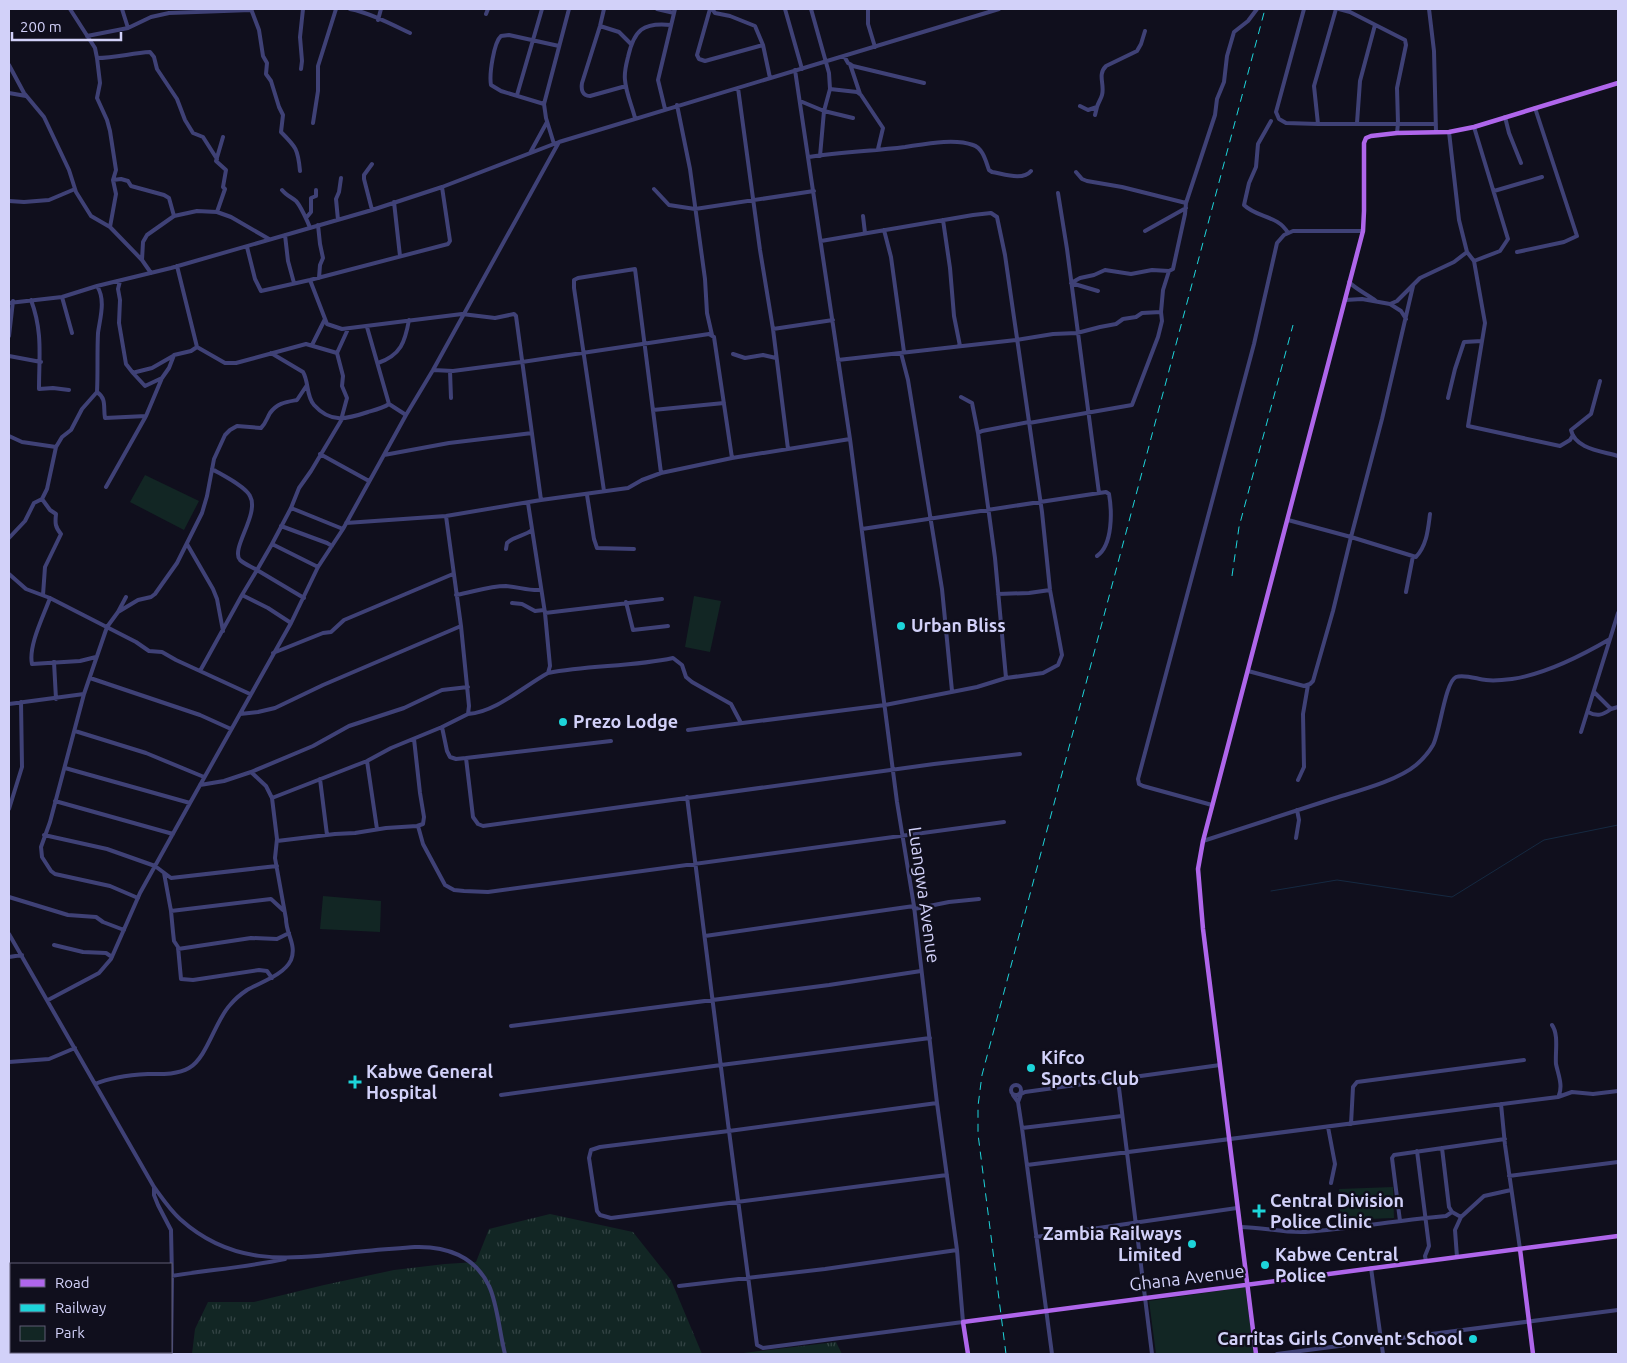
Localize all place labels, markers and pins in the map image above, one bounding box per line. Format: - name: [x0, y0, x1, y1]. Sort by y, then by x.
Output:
- place label: Urban Bliss: [911, 615, 1006, 635]
- marker: Urban Bliss: [895, 620, 907, 632]
- place label: Prezo Lodge: [573, 711, 678, 731]
- marker: Prezo Lodge: [557, 716, 569, 728]
- place label: Kifco Sports Club: [1041, 1047, 1139, 1088]
- place label: Kabwe General Hospital: [366, 1061, 494, 1102]
- marker: Kifco Sports Club: [1025, 1062, 1037, 1074]
- marker: Kabwe General Hospital: [348, 1075, 362, 1089]
- place label: Central Division Police Clinic: [1270, 1190, 1404, 1231]
- marker: Central Division Police Clinic: [1252, 1204, 1266, 1218]
- place label: Zambia Railways Limited: [1043, 1223, 1182, 1264]
- marker: Zambia Railways Limited: [1186, 1238, 1198, 1250]
- place label: Kabwe Central Police: [1275, 1244, 1399, 1285]
- marker: Kabwe Central Police: [1259, 1259, 1271, 1271]
- place label: Carritas Girls Convent School: [1217, 1328, 1464, 1348]
- marker: Carritas Girls Convent School: [1467, 1333, 1479, 1345]

